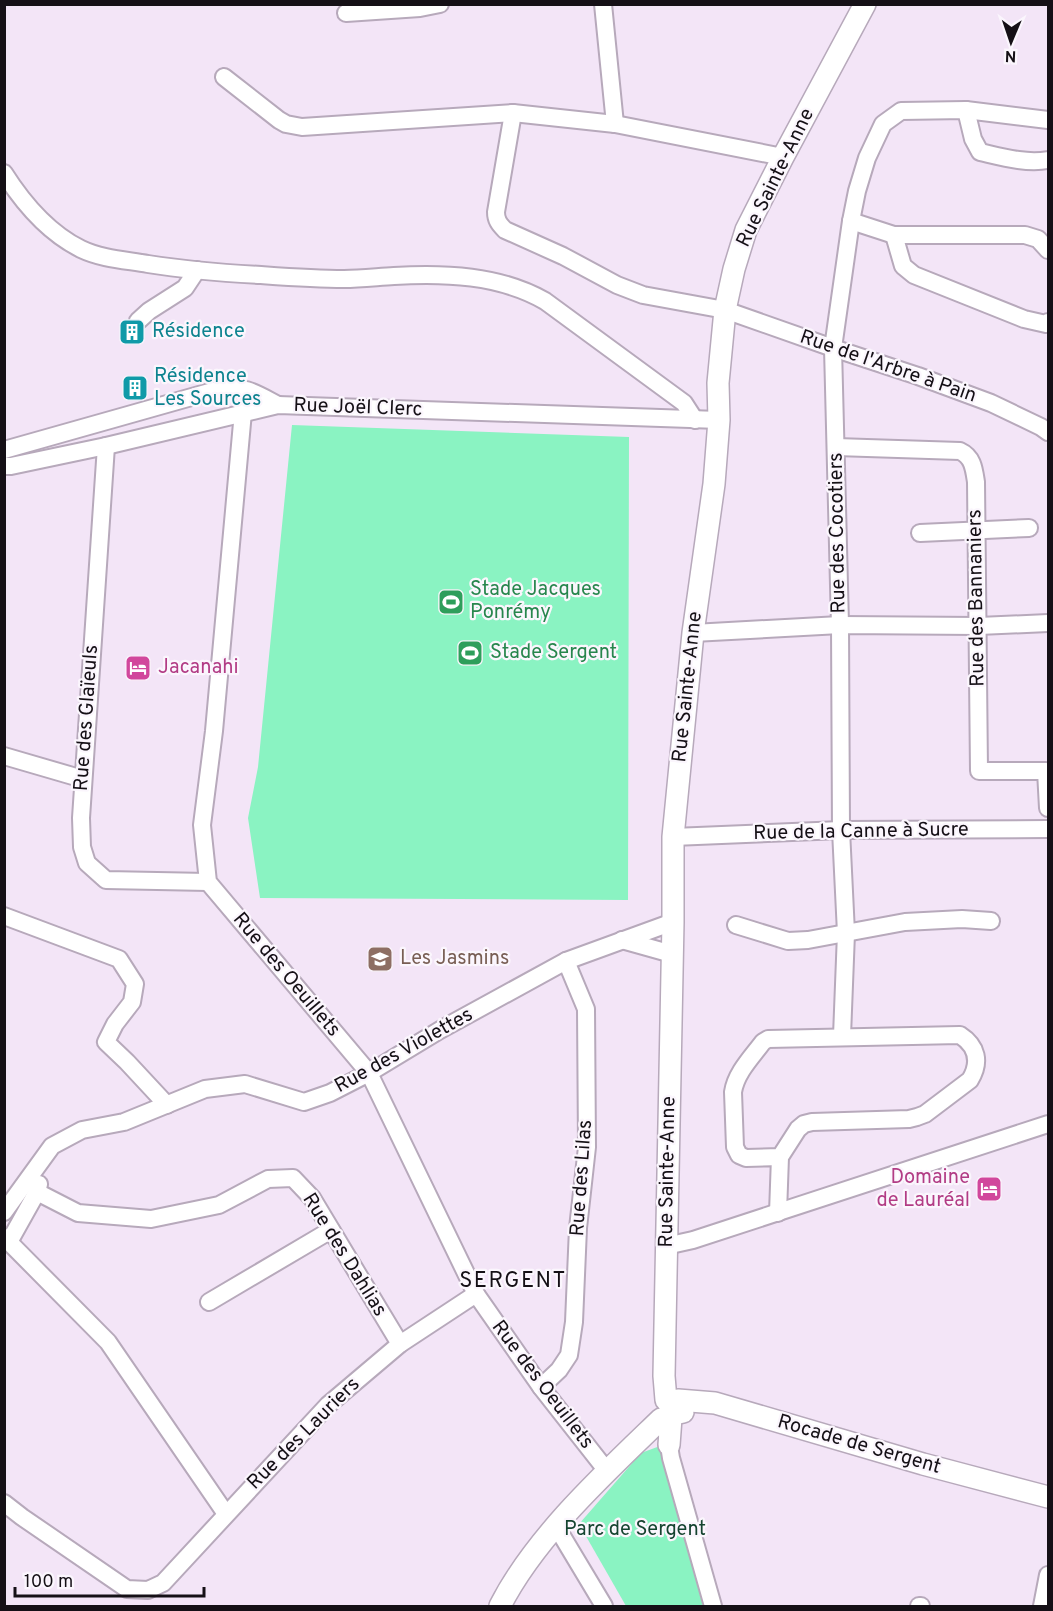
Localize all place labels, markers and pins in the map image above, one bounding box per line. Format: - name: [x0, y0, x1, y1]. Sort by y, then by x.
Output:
- building icon: Résidence: [117, 317, 147, 347]
- place label: Résidence: [152, 319, 245, 345]
- place label: Résidence Les Sources: [154, 364, 261, 413]
- building icon: Résidence Les Sources: [120, 373, 150, 403]
- place label: Stade Jacques Ponrémy: [470, 577, 601, 626]
- sports icon: Stade Jacques Ponrémy: [436, 587, 466, 617]
- sports icon: Stade Sergent: [455, 638, 485, 668]
- place label: Stade Sergent: [490, 640, 617, 666]
- hotel icon: Jacanahi: [123, 653, 153, 683]
- place label: Jacanahi: [158, 655, 239, 681]
- school or university icon: Les Jasmins: [365, 944, 395, 974]
- place label: Les Jasmins: [400, 946, 509, 972]
- place label: Domaine de Lauréal: [876, 1165, 970, 1214]
- hotel icon: Domaine de Lauréal: [974, 1174, 1004, 1204]

